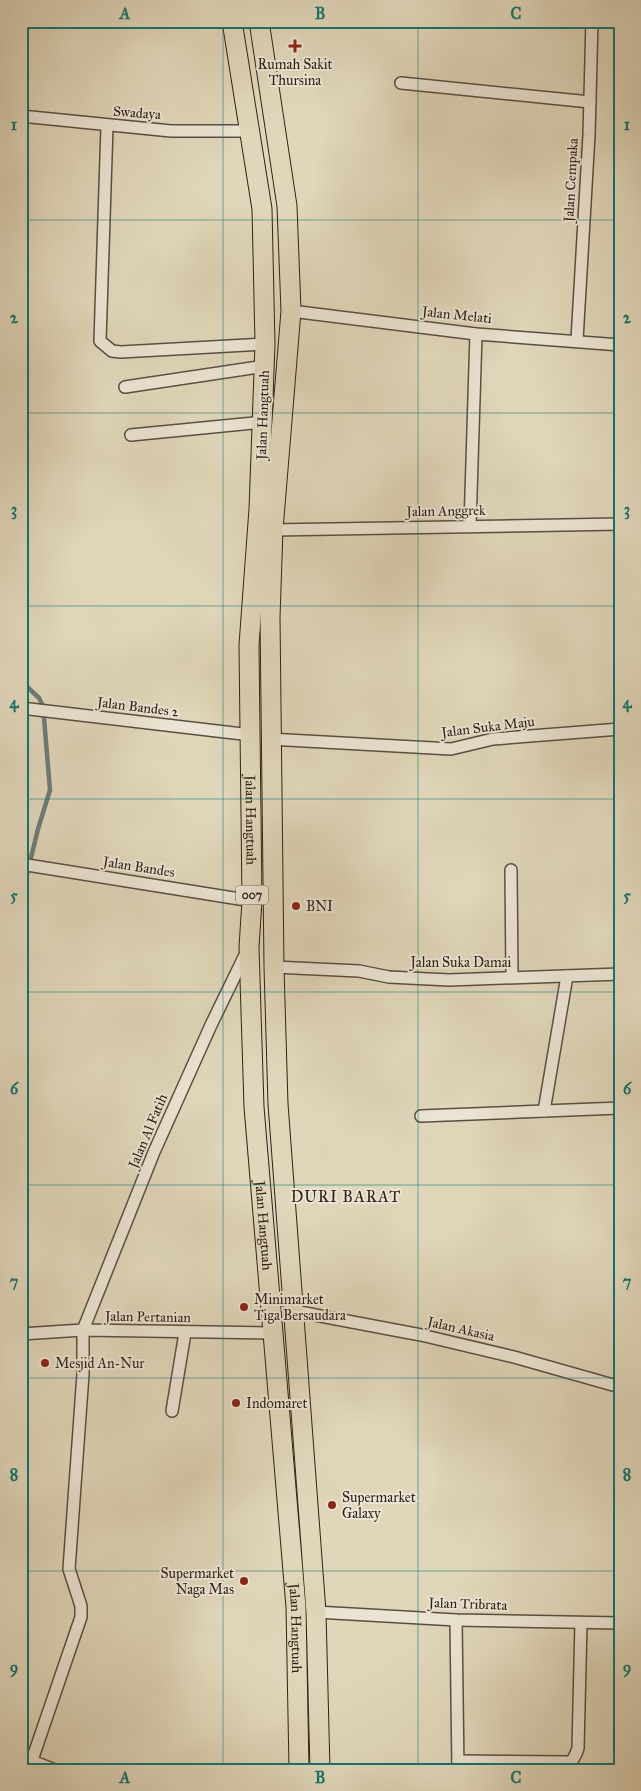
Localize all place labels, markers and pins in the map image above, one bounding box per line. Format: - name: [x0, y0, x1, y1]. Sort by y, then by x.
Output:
- marker: Rumah Sakit Thursina: [288, 39, 302, 53]
- place label: Rumah Sakit Thursina: [258, 56, 332, 89]
- place label: BNI: [306, 898, 333, 915]
- marker: BNI: [290, 900, 302, 912]
- place label: Minimarket Tiga Bersaudara: [254, 1291, 346, 1324]
- marker: Minimarket Tiga Bersaudara: [238, 1301, 250, 1313]
- place label: Mesjid An-Nur: [55, 1355, 145, 1372]
- marker: Mesjid An-Nur: [39, 1357, 51, 1369]
- place label: Indomaret: [246, 1395, 307, 1412]
- marker: Indomaret: [230, 1397, 242, 1409]
- place label: Supermarket Galaxy: [342, 1489, 416, 1522]
- marker: Supermarket Galaxy: [326, 1499, 338, 1511]
- place label: Supermarket Naga Mas: [160, 1565, 234, 1598]
- marker: Supermarket Naga Mas: [238, 1575, 250, 1587]

